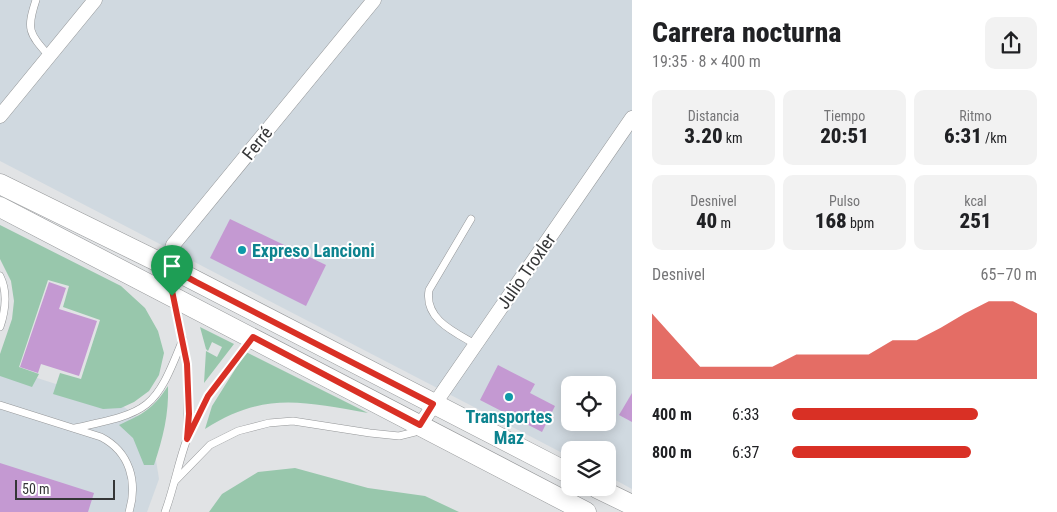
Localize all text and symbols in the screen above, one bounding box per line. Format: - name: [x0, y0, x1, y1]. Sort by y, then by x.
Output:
- text: Carrera nocturna: [652, 16, 841, 49]
- button: share: [985, 17, 1037, 69]
- text: 19:35 · 8 × 400 m: [652, 52, 761, 71]
- text: Distancia: [688, 108, 739, 124]
- text: Tiempo: [824, 108, 865, 124]
- text: Ritmo: [959, 108, 992, 124]
- street label: Ferré: [237, 122, 277, 164]
- text: 3.20: [684, 124, 723, 148]
- text: 20:51: [820, 124, 869, 148]
- text: 6:31: [944, 124, 982, 148]
- text: km: [723, 130, 743, 146]
- text: /km: [982, 130, 1007, 146]
- text: Desnivel: [690, 193, 737, 209]
- text: Pulso: [829, 193, 860, 209]
- text: kcal: [964, 193, 987, 209]
- text: 40: [696, 209, 717, 233]
- text: 168: [815, 209, 847, 233]
- text: 251: [959, 209, 992, 233]
- text: m: [717, 215, 731, 231]
- text: bpm: [847, 215, 874, 231]
- street label: Julio Troxler: [492, 229, 560, 313]
- place label: Expreso Lancioni: [252, 240, 375, 261]
- marker: Expreso Lancioni: [236, 244, 248, 256]
- pin: [151, 245, 193, 296]
- icon: arrive: [158, 252, 186, 280]
- text: Desnivel: [652, 265, 705, 284]
- text: 65–70 m: [981, 265, 1037, 284]
- map controls: [561, 376, 616, 496]
- button: locate: [561, 376, 616, 431]
- marker: Transportes Maz: [503, 391, 515, 403]
- text: 400 m: [652, 405, 692, 424]
- text: 6:33: [732, 405, 759, 424]
- place label: Transportes Maz: [466, 406, 552, 448]
- button: layers: [561, 441, 616, 496]
- text: 800 m: [652, 443, 692, 462]
- text: 6:37: [732, 443, 759, 462]
- scale bar: [15, 477, 115, 500]
- text: 50 m: [22, 481, 50, 497]

